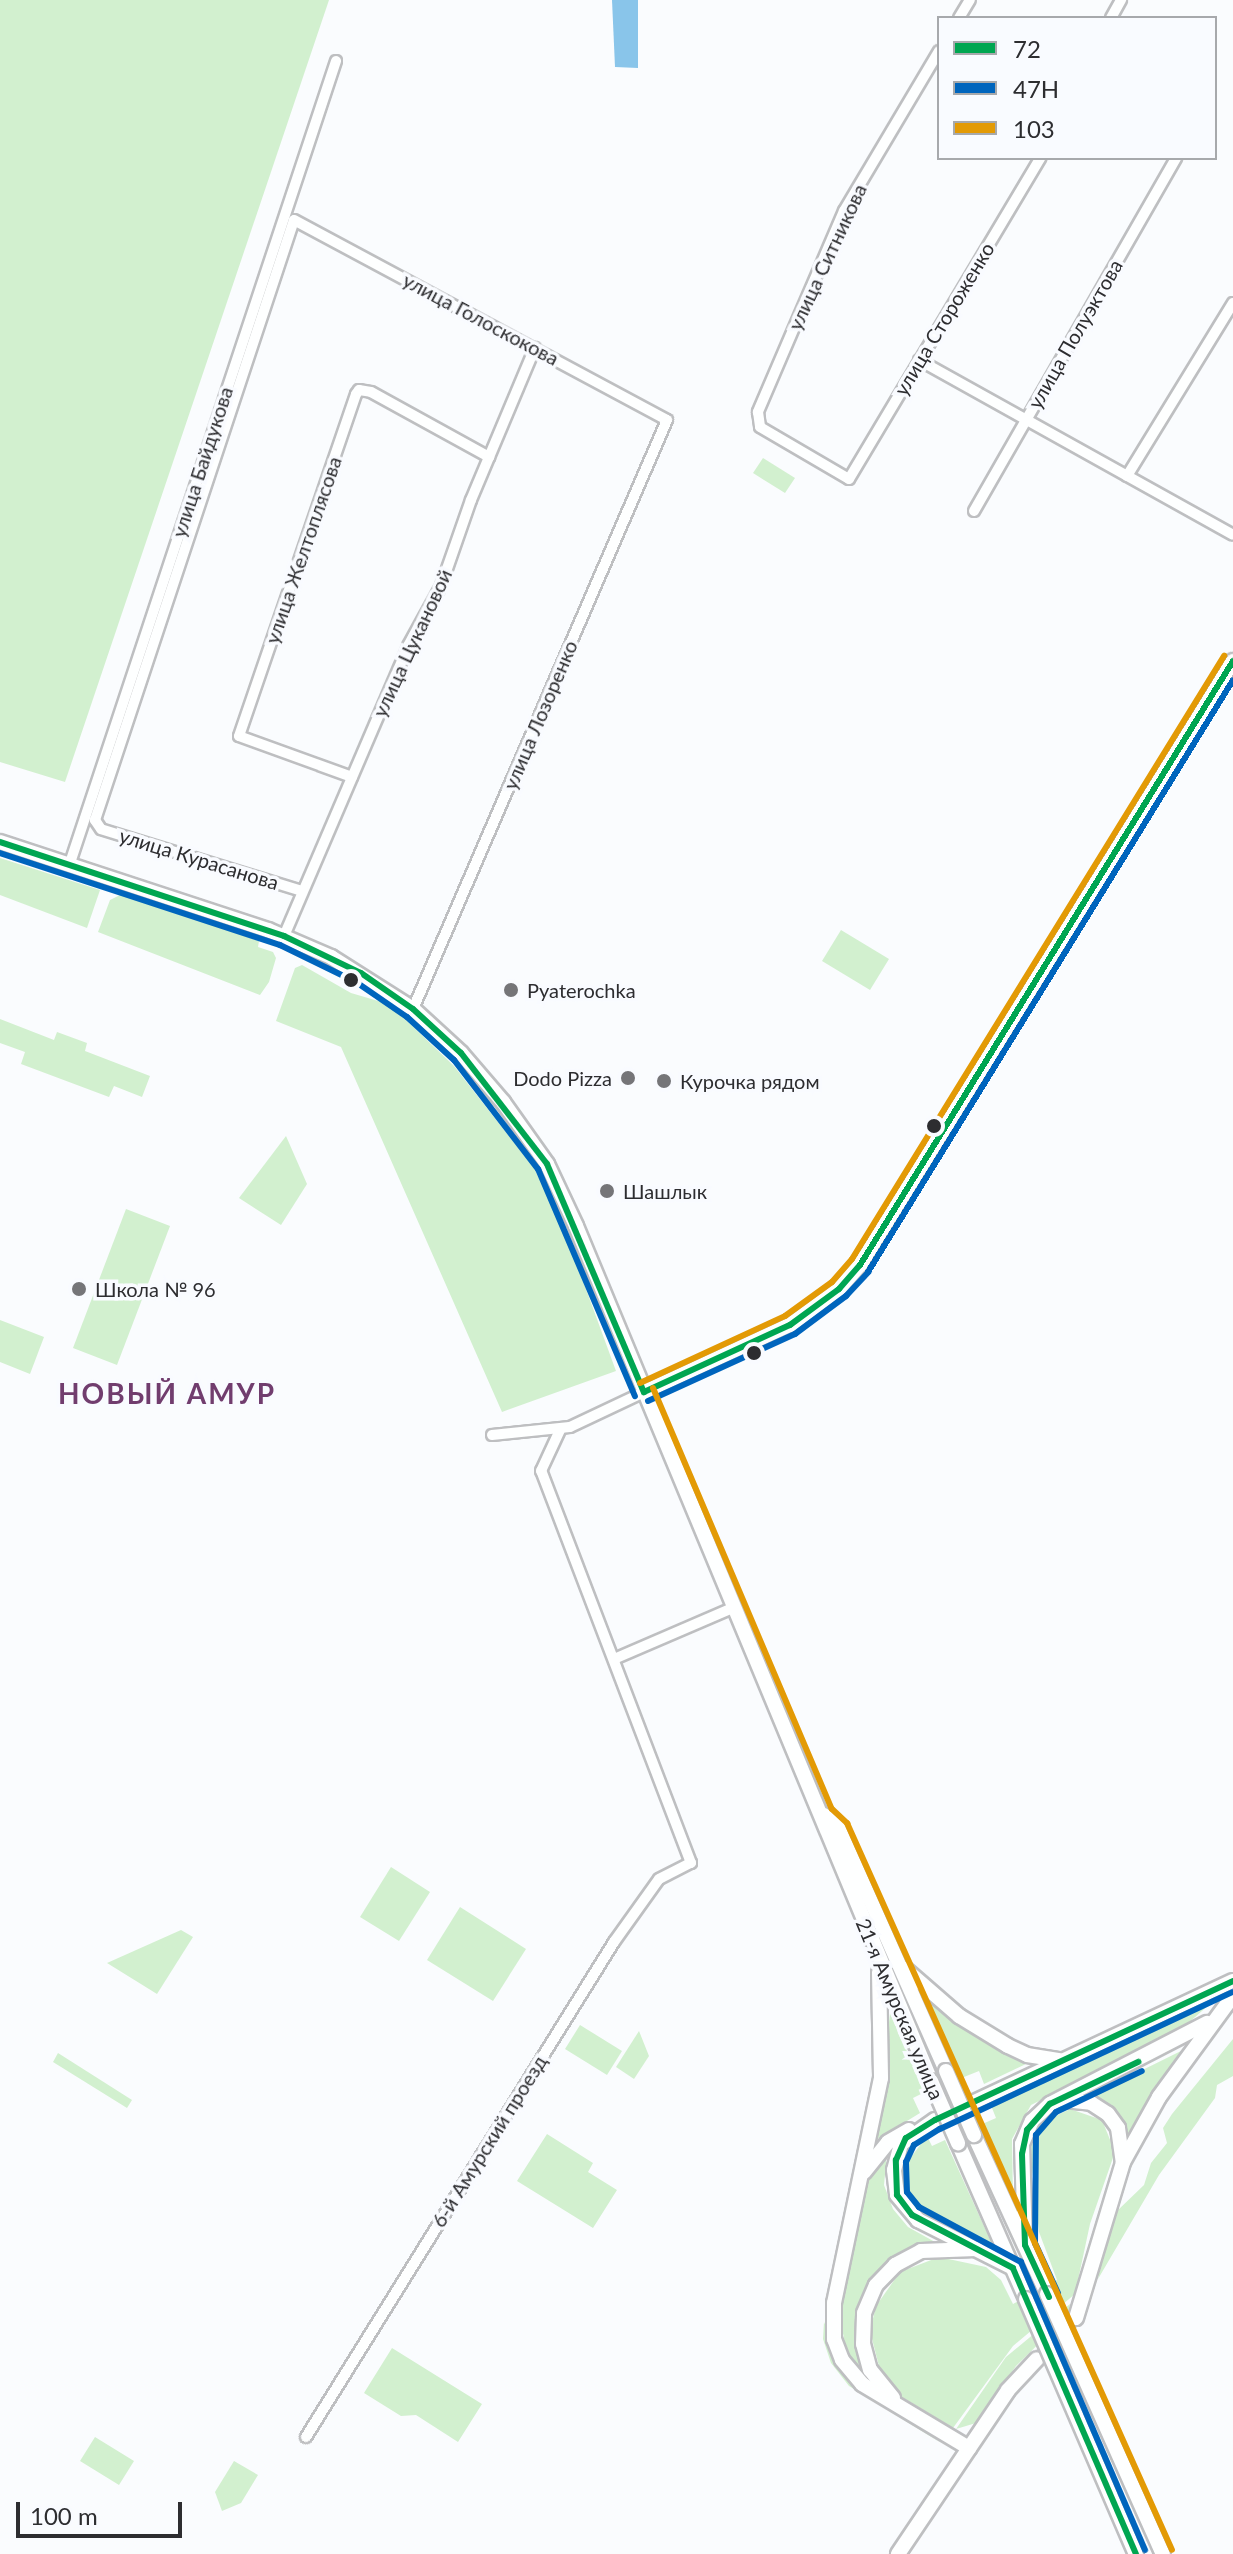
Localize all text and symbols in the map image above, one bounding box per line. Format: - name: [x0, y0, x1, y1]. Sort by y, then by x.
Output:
- legend: [937, 16, 1217, 160]
- text: 72: [1013, 34, 1041, 63]
- text: 47Н: [1013, 74, 1059, 103]
- text: 103: [1013, 114, 1055, 143]
- street label: улица Ситникова: [783, 180, 871, 334]
- street label: улица Стороженко: [889, 238, 999, 400]
- street label: улица Полуэктова: [1023, 255, 1127, 413]
- street label: улица Голоскокова: [399, 268, 563, 370]
- street label: улица Байдукова: [166, 384, 238, 540]
- street label: улица Желтоплясова: [260, 453, 346, 647]
- street label: улица Цукановой: [367, 565, 457, 721]
- street label: улица Лозоренко: [498, 637, 582, 793]
- street label: улица Курасанова: [116, 823, 282, 895]
- unlabelled marker: [343, 972, 359, 988]
- place label: Pyaterochka: [527, 978, 636, 1002]
- marker: Pyaterochka: [502, 981, 520, 999]
- place label: Dodo Pizza: [513, 1066, 612, 1090]
- marker: Dodo Pizza: [619, 1069, 637, 1087]
- place label: Курочка рядом: [680, 1069, 820, 1093]
- marker: Курочка рядом: [655, 1072, 673, 1090]
- unlabelled marker: [926, 1118, 942, 1134]
- place label: Шашлык: [623, 1179, 707, 1203]
- marker: Шашлык: [598, 1182, 616, 1200]
- place label: Школа № 96: [95, 1277, 216, 1301]
- marker: Школа № 96: [70, 1280, 88, 1298]
- unlabelled marker: [746, 1345, 762, 1361]
- district label: НОВЫЙ АМУР: [58, 1376, 276, 1410]
- street label: 21-я Амурская улица: [851, 1915, 949, 2103]
- street label: 6-й Амурский проезд: [426, 2051, 552, 2231]
- scale bar: [20, 2486, 186, 2536]
- text: 100 m: [30, 2501, 98, 2530]

